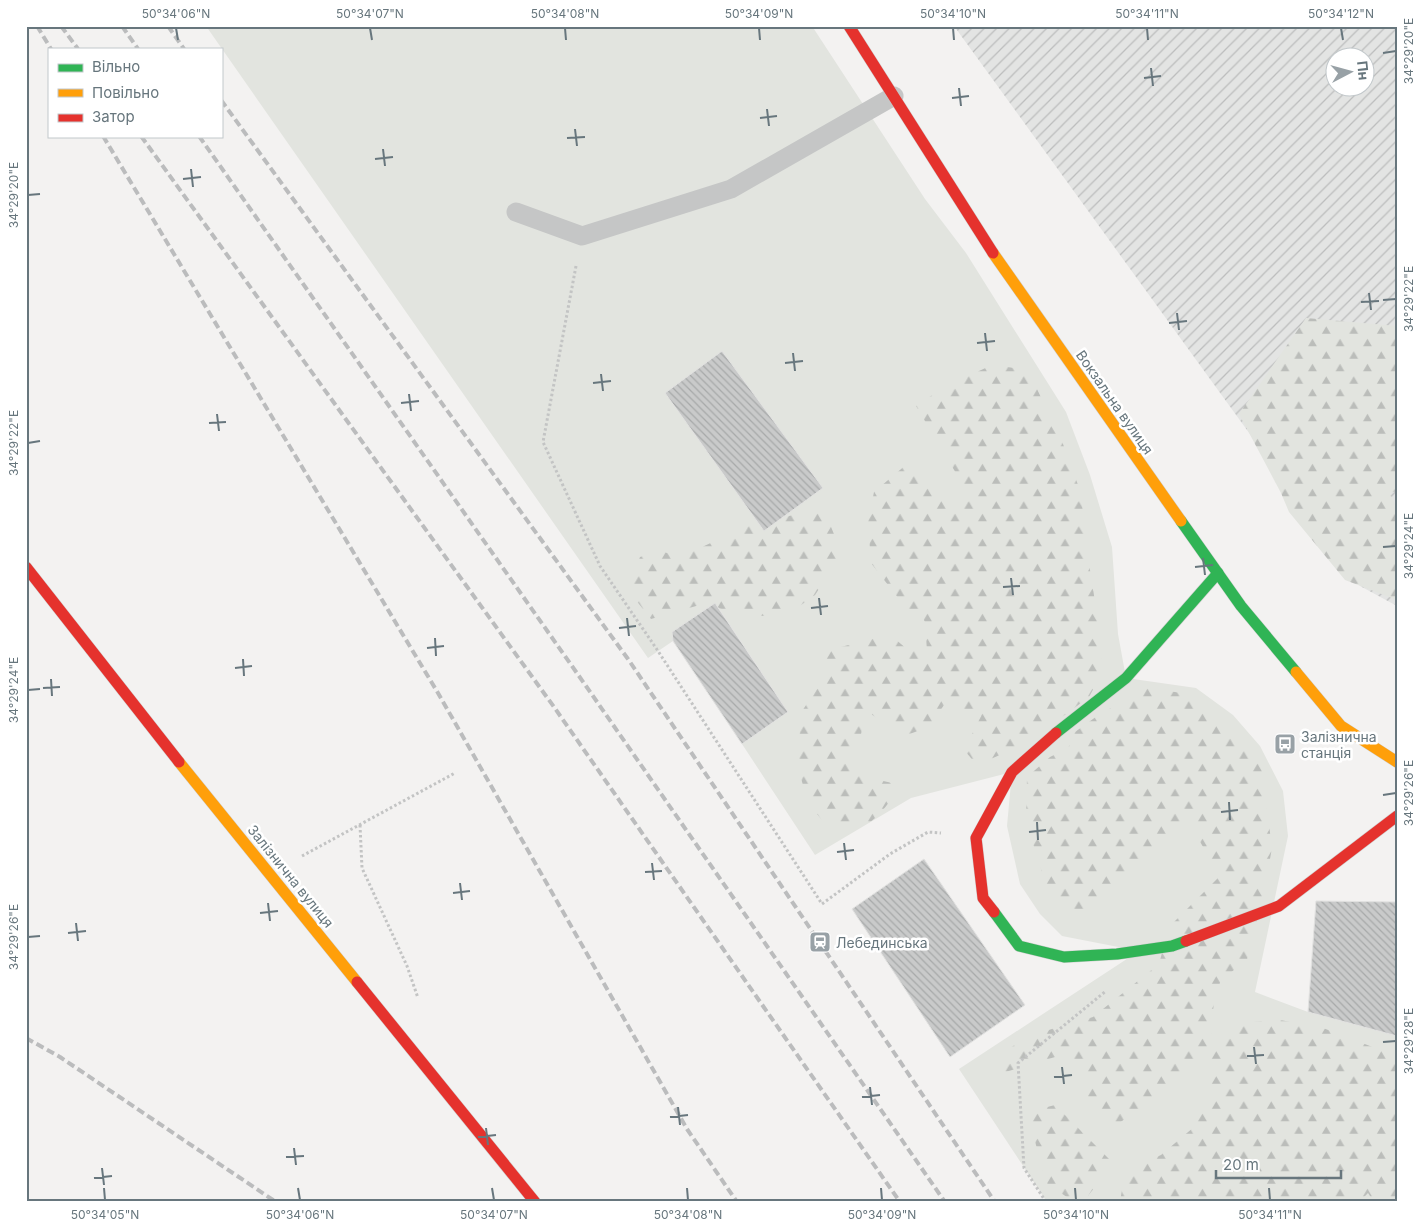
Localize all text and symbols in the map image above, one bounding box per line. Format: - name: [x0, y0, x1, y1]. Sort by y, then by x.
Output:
- text: 50°34'06"N: [142, 6, 210, 21]
- text: 50°34'07"N: [336, 6, 404, 21]
- text: 50°34'08"N: [531, 6, 599, 21]
- text: 50°34'09"N: [725, 6, 793, 21]
- text: 50°34'10"N: [920, 6, 986, 21]
- text: 50°34'11"N: [1115, 6, 1179, 21]
- text: 50°34'12"N: [1308, 6, 1374, 21]
- text: 34°29'20"E: [1401, 18, 1416, 84]
- legend: [48, 48, 222, 138]
- north arrow: [1326, 48, 1376, 98]
- text: Вільно: [92, 57, 140, 76]
- text: Пн: [1354, 60, 1373, 81]
- text: Повільно: [92, 83, 159, 102]
- text: Затор: [92, 107, 135, 126]
- text: 34°29'20"E: [6, 162, 21, 228]
- text: 34°29'22"E: [1401, 266, 1416, 332]
- street label: Вокзальна вулиця: [1073, 347, 1157, 457]
- text: 34°29'22"E: [6, 410, 21, 476]
- text: 34°29'24"E: [1401, 513, 1416, 579]
- text: 34°29'24"E: [6, 657, 21, 723]
- place label: Залізнична станція: [1301, 728, 1377, 761]
- bus stop icon: Залізнична станція: [1273, 732, 1297, 756]
- text: 34°29'26"E: [1401, 760, 1416, 826]
- street label: Залізнична вулиця: [244, 821, 338, 931]
- text: 34°29'26"E: [6, 904, 21, 970]
- station icon: Лебединська: [808, 930, 832, 954]
- place label: Лебединська: [836, 934, 928, 951]
- text: 34°29'28"E: [1401, 1008, 1416, 1074]
- scale bar: [1216, 1148, 1340, 1180]
- text: 20 m: [1223, 1155, 1259, 1174]
- text: 50°34'05"N: [71, 1207, 139, 1222]
- text: 50°34'06"N: [266, 1207, 334, 1222]
- text: 50°34'07"N: [460, 1207, 528, 1222]
- text: 50°34'08"N: [654, 1207, 722, 1222]
- text: 50°34'09"N: [848, 1207, 916, 1222]
- text: 50°34'10"N: [1043, 1207, 1109, 1222]
- text: 50°34'11"N: [1238, 1207, 1302, 1222]

